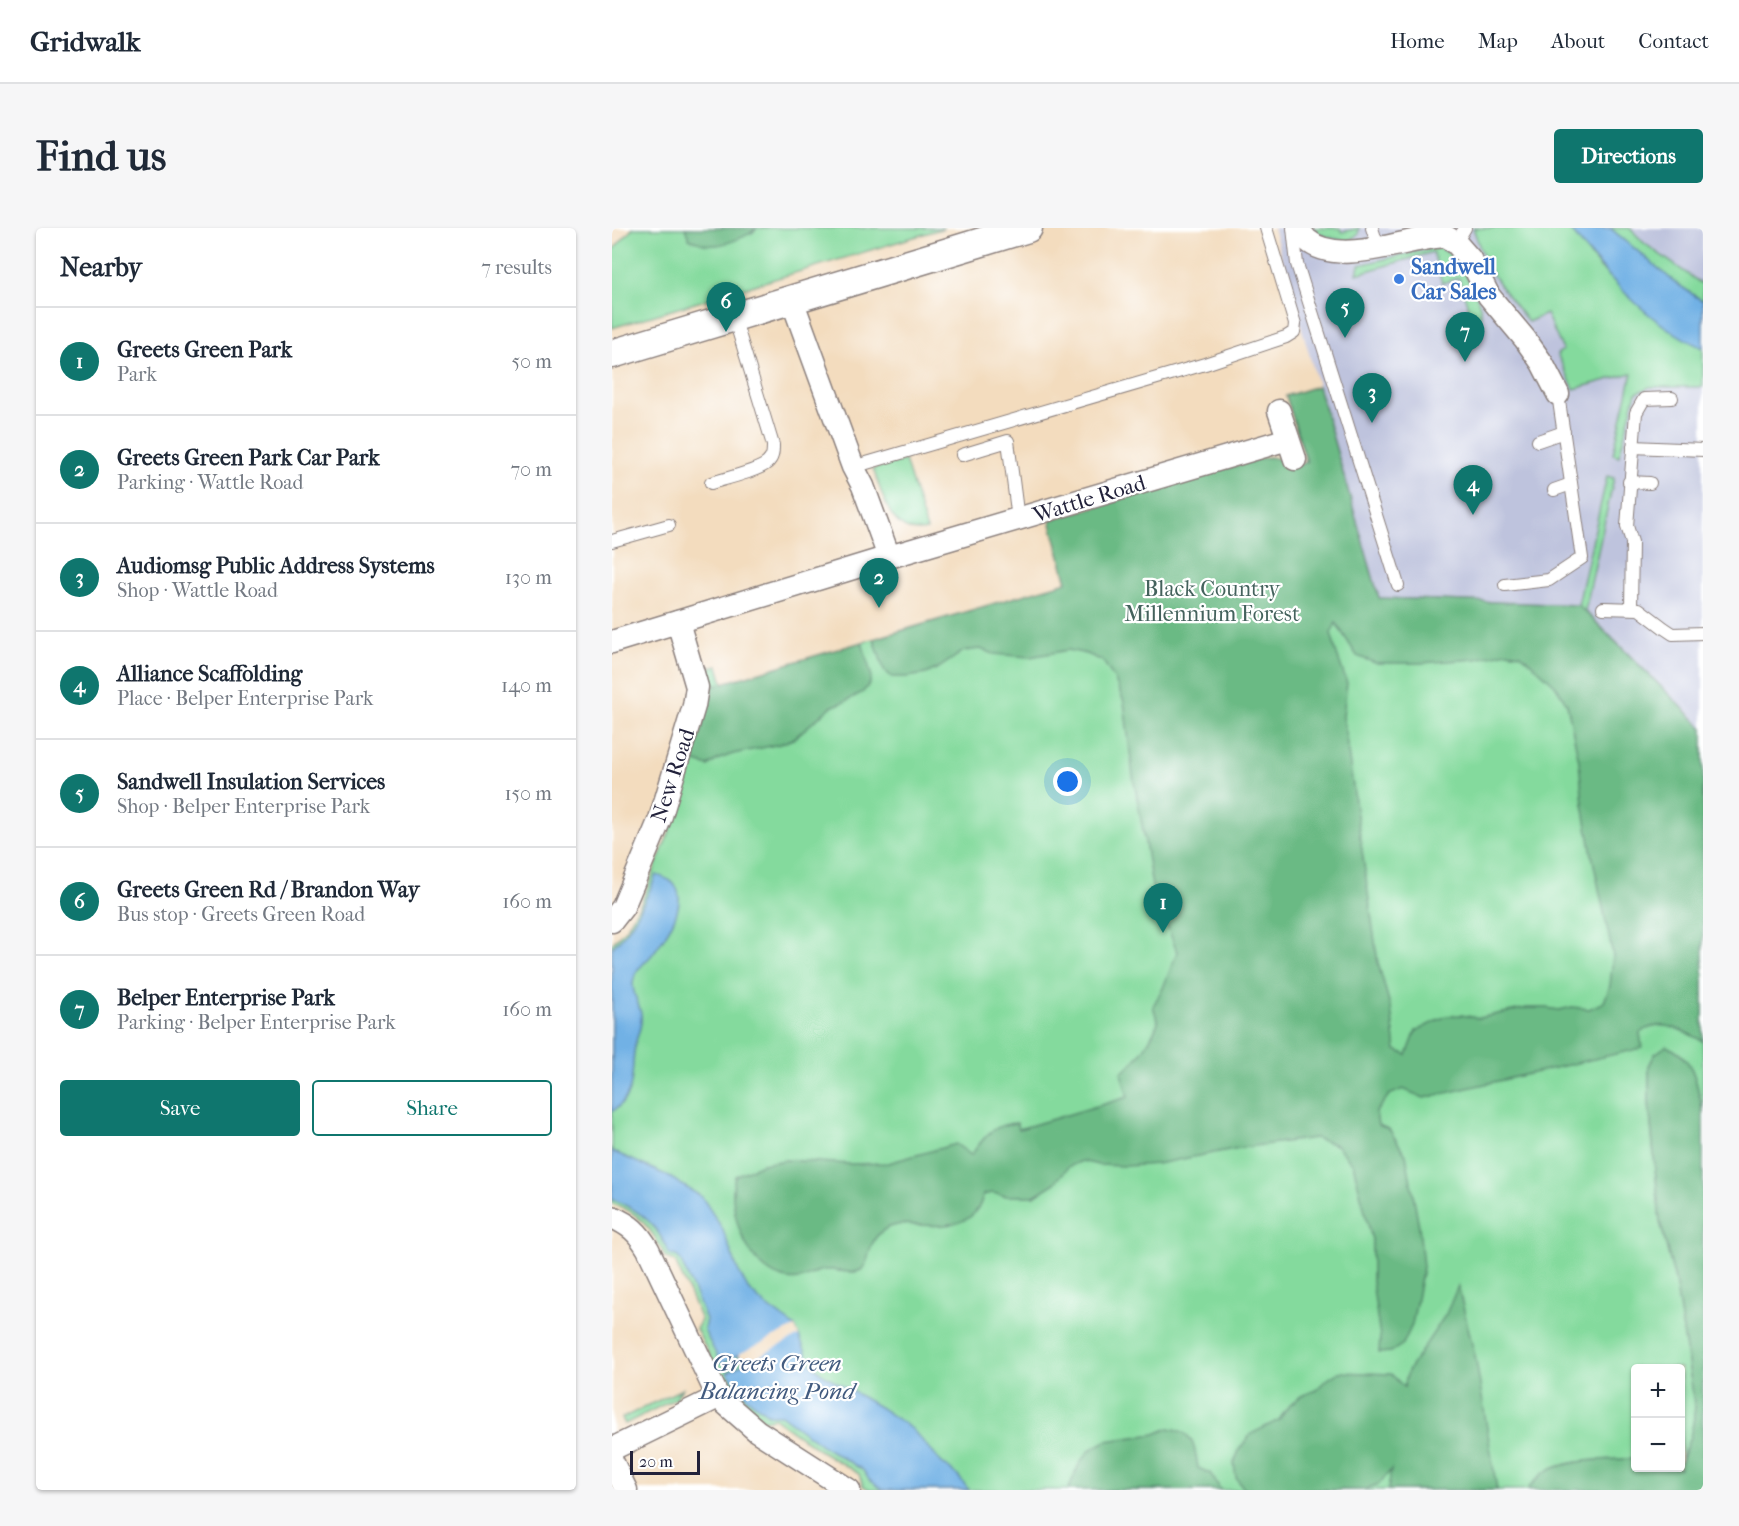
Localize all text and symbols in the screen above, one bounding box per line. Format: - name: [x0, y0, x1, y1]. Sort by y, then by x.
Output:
- text: Gridwalk: [30, 25, 141, 58]
- text: Home: [1390, 29, 1445, 53]
- text: Map: [1478, 29, 1518, 53]
- text: About: [1551, 29, 1605, 53]
- text: Contact: [1638, 29, 1709, 53]
- button: Directions: [1554, 129, 1703, 183]
- text: Find us: [36, 132, 166, 181]
- text: Nearby: [60, 252, 142, 283]
- place label: Sandwell Car Sales: [1411, 254, 1497, 305]
- text: 7 results: [481, 256, 552, 279]
- marker: Sandwell Car Sales: [1392, 272, 1406, 286]
- pin: 6: [706, 282, 746, 332]
- pin: 5: [1326, 288, 1364, 338]
- pin: 7: [1446, 312, 1484, 362]
- text: Greets Green Park: [117, 337, 292, 363]
- text: 1: [76, 350, 83, 373]
- text: 50 m: [511, 350, 552, 373]
- text: Park: [117, 363, 157, 386]
- pin: 3: [1352, 374, 1392, 423]
- text: Greets Green Park Car Park: [117, 445, 380, 471]
- text: 2: [74, 458, 85, 481]
- text: 70 m: [510, 458, 552, 481]
- pin: 4: [1454, 466, 1492, 515]
- street label: Wattle Road: [1029, 469, 1150, 529]
- text: Parking · Wattle Road: [117, 471, 303, 494]
- text: Audiomsg Public Address Systems: [117, 553, 435, 579]
- pin: 2: [860, 558, 898, 608]
- text: 3: [75, 566, 84, 589]
- text: 130 m: [505, 566, 552, 589]
- park label: Black Country Millennium Forest: [1124, 576, 1300, 627]
- text: Shop · Wattle Road: [117, 579, 278, 602]
- text: Alliance Scaffolding: [117, 661, 302, 687]
- text: 4: [74, 674, 85, 697]
- text: 140 m: [501, 674, 552, 697]
- text: Place · Belper Enterprise Park: [117, 687, 373, 710]
- street label: New Road: [646, 724, 701, 825]
- your location: [1053, 767, 1082, 796]
- text: Sandwell Insulation Services: [117, 769, 385, 795]
- text: 5: [75, 782, 84, 805]
- text: 150 m: [504, 782, 552, 805]
- text: Shop · Belper Enterprise Park: [117, 795, 370, 818]
- text: Greets Green Rd / Brandon Way: [117, 877, 420, 903]
- pin: 1: [1144, 884, 1182, 933]
- text: 6: [74, 890, 85, 913]
- text: 160 m: [502, 890, 552, 913]
- text: Bus stop · Greets Green Road: [117, 903, 365, 926]
- text: Belper Enterprise Park: [117, 985, 335, 1011]
- text: 7: [75, 998, 84, 1021]
- text: 160 m: [502, 998, 552, 1021]
- text: Parking · Belper Enterprise Park: [117, 1011, 396, 1034]
- button: Save: [60, 1080, 300, 1136]
- button: Share: [312, 1080, 552, 1136]
- water label: Greets Green Balancing Pond: [697, 1349, 858, 1405]
- map controls: [1631, 1364, 1685, 1472]
- button: +: [1631, 1364, 1685, 1418]
- button: −: [1631, 1418, 1685, 1472]
- scale bar: [630, 1448, 700, 1476]
- text: 20 m: [639, 1452, 673, 1471]

